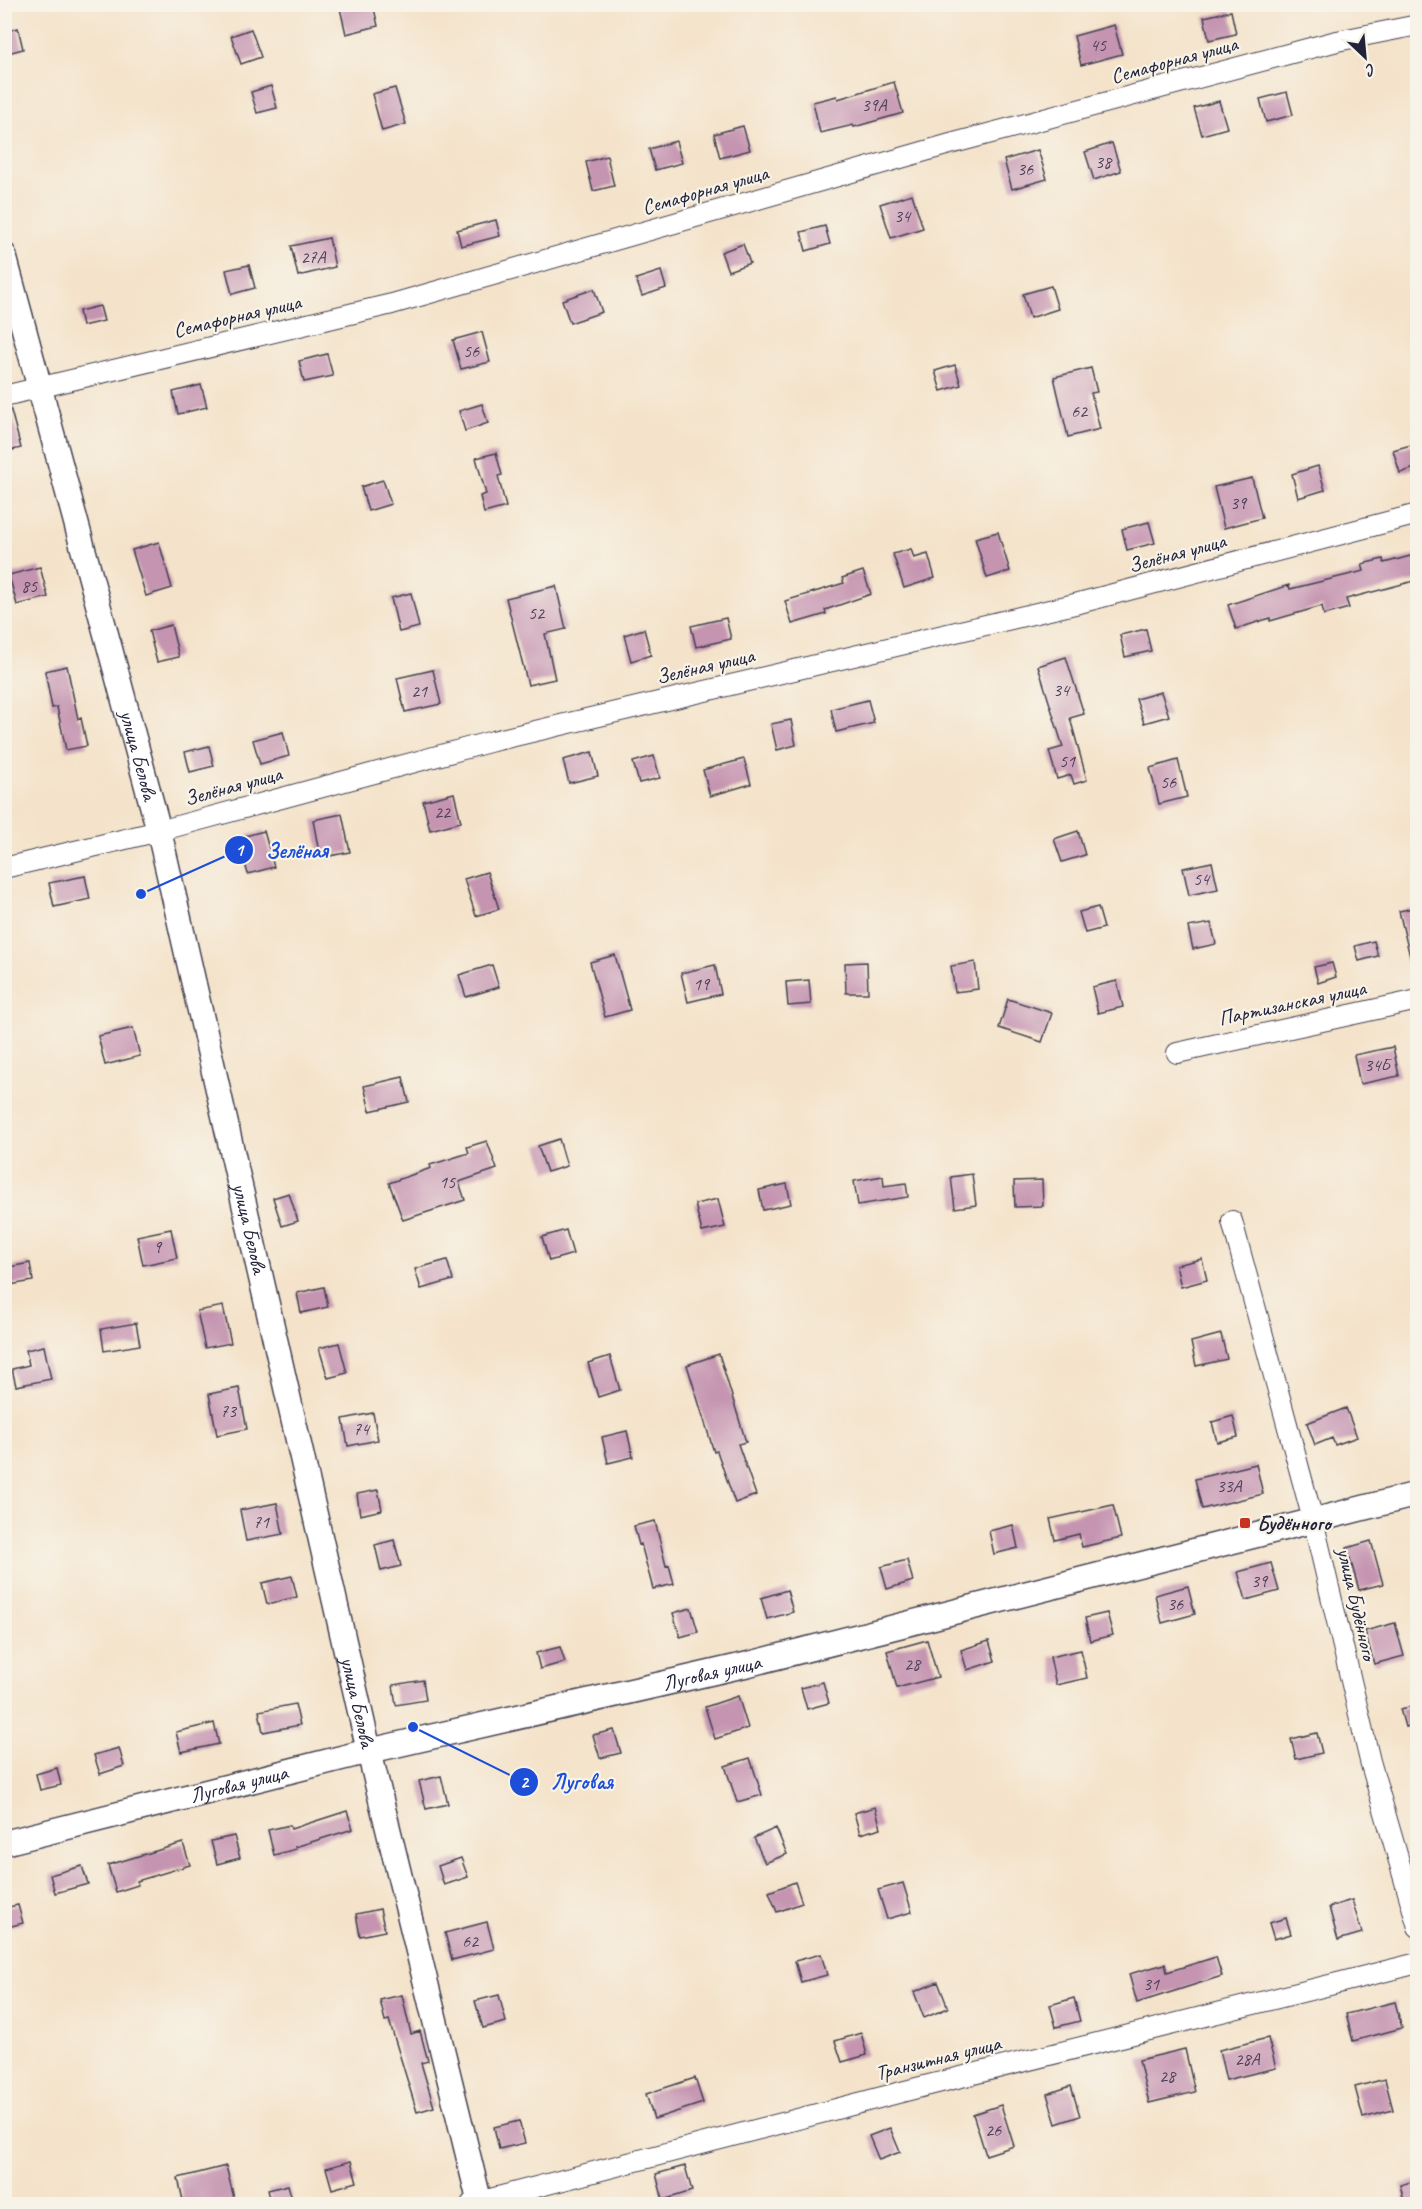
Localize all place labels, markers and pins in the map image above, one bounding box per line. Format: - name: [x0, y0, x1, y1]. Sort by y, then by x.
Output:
- callout: Зелёная: [224, 830, 340, 870]
- place label: Будённого: [1257, 1510, 1334, 1536]
- marker: Будённого: [1238, 1516, 1252, 1530]
- callout: Луговая: [509, 1762, 626, 1802]

